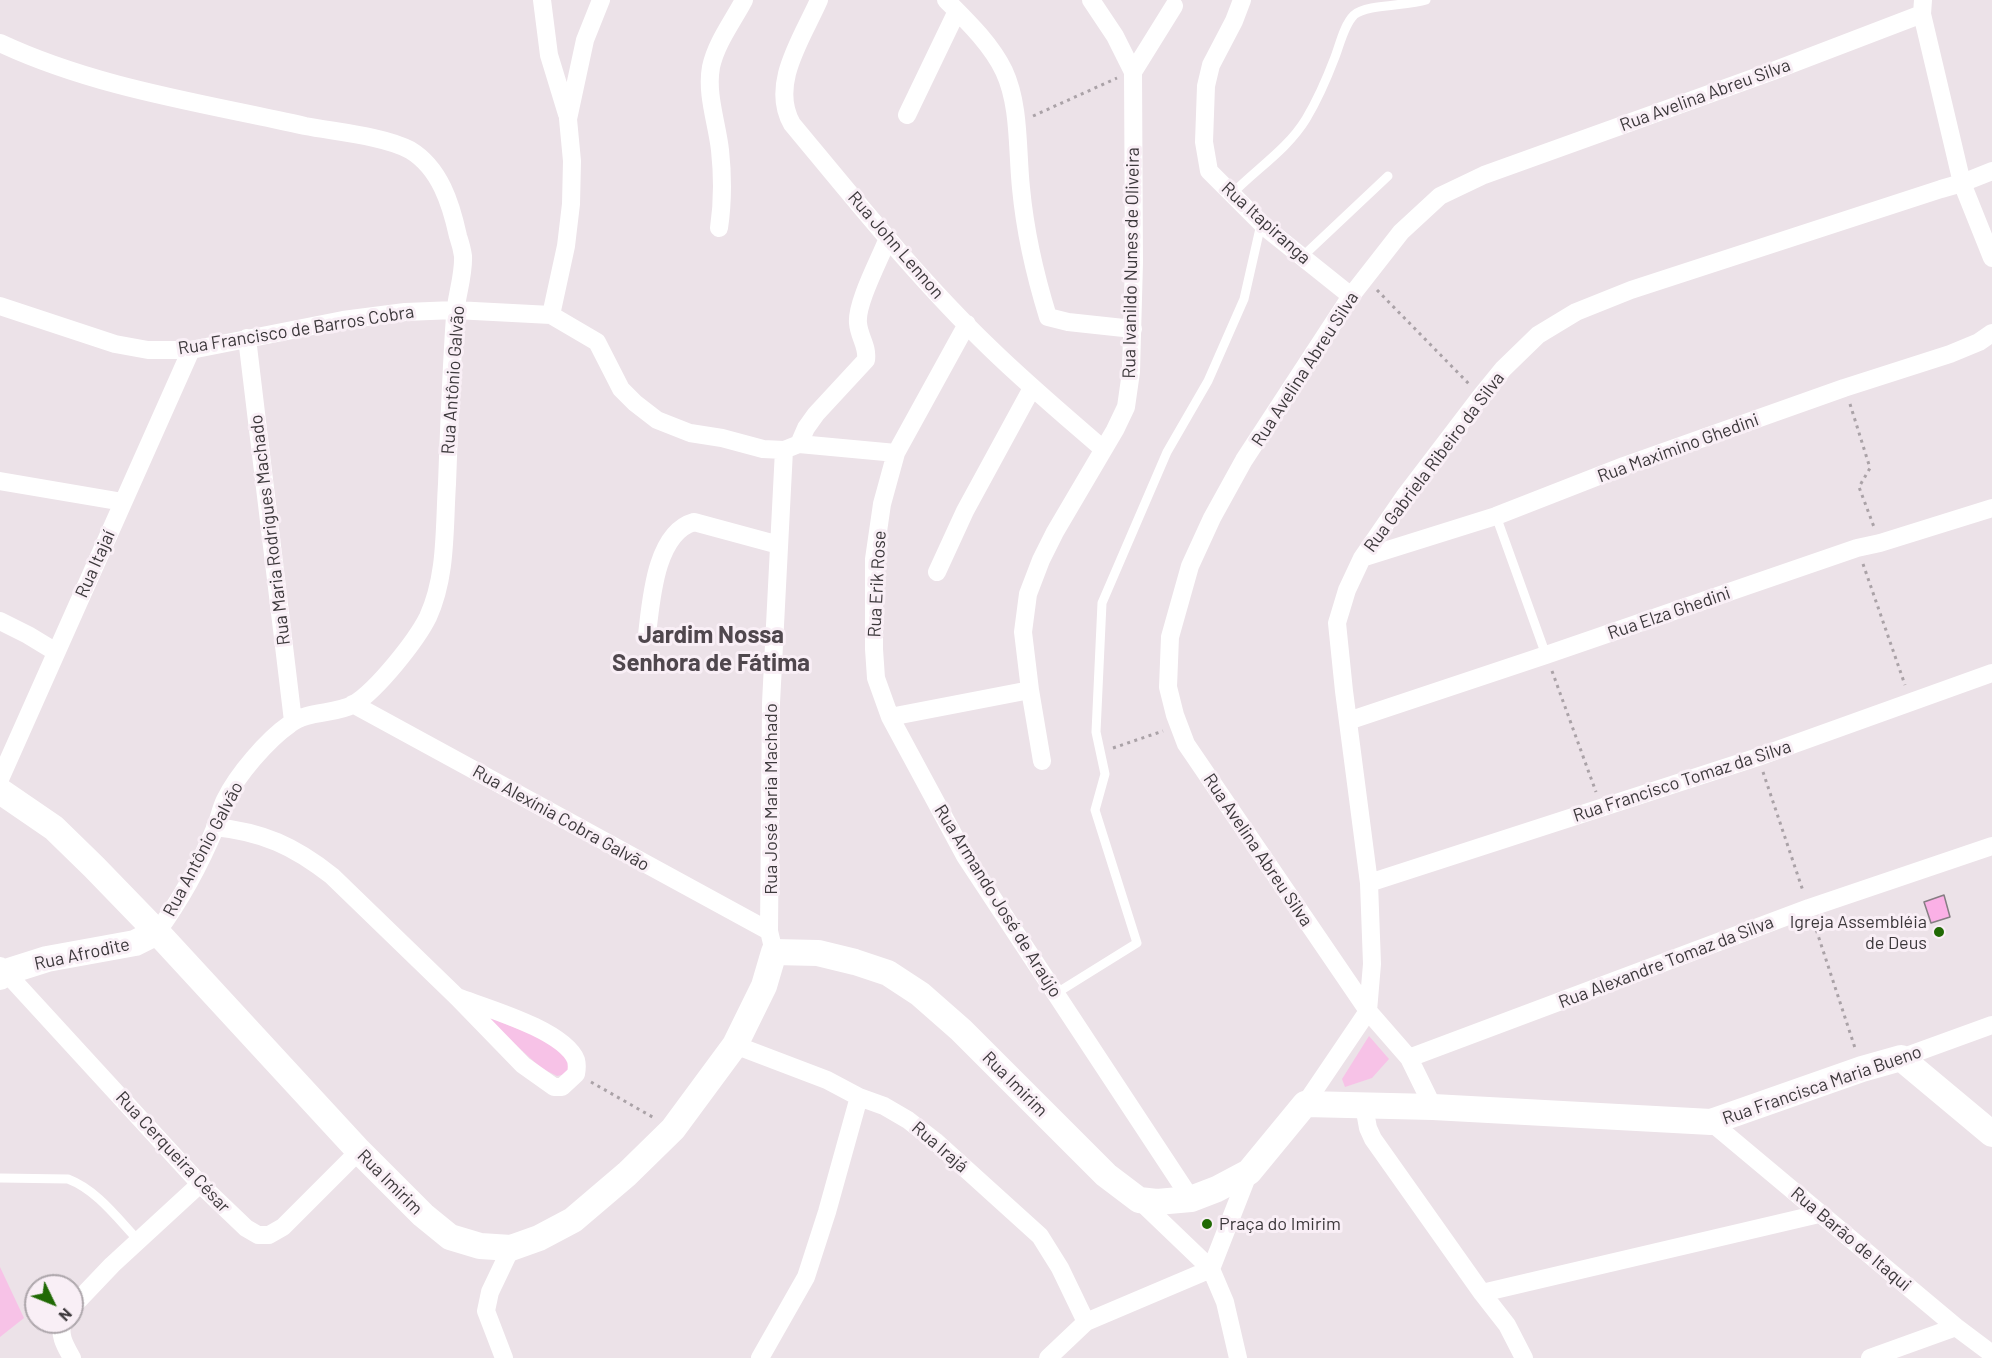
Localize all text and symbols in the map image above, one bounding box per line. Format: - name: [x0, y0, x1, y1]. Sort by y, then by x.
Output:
- street label: Rua Avelina Abreu Silva: [1617, 54, 1793, 136]
- street label: Rua Ivanildo Nunes de Oliveira: [1118, 147, 1144, 379]
- street label: Rua Itapiranga: [1217, 177, 1315, 269]
- street label: Rua John Lennon: [843, 187, 949, 303]
- street label: Rua Avelina Abreu Silva: [1247, 288, 1363, 450]
- street label: Rua Francisco de Barros Cobra: [176, 301, 416, 359]
- street label: Rua Antônio Galvão: [437, 305, 469, 455]
- street label: Rua Gabriela Ribeiro da Silva: [1359, 368, 1509, 556]
- street label: Rua Maximino Ghedini: [1594, 409, 1762, 487]
- street label: Rua Maria Rodrigues Machado: [245, 413, 295, 647]
- street label: Rua Itajaí: [71, 527, 119, 601]
- street label: Rua Erik Rose: [863, 530, 891, 638]
- street label: Rua Elza Ghedini: [1605, 582, 1733, 644]
- district label: Jardim Nossa Senhora de Fátima: [612, 621, 810, 677]
- street label: Rua José Maria Machado: [760, 703, 782, 895]
- street label: Rua Francisco Tomaz da Silva: [1570, 736, 1794, 826]
- street label: Rua Alexínia Cobra Galvão: [469, 760, 653, 876]
- street label: Rua Avelina Abreu Silva: [1199, 769, 1317, 931]
- street label: Rua Antônio Galvão: [158, 778, 248, 920]
- street label: Rua Armando José de Araújo: [930, 801, 1066, 1001]
- street label: Rua Alexandre Tomaz da Silva: [1555, 911, 1777, 1013]
- place label: Igreja Assembléia de Deus: [1790, 911, 1927, 954]
- marker: Igreja Assembléia de Deus: [1932, 925, 1946, 939]
- street label: Rua Afrodite: [32, 933, 132, 975]
- street label: Rua Francisca Maria Bueno: [1720, 1041, 1924, 1129]
- street label: Rua Imirim: [978, 1047, 1052, 1121]
- street label: Rua Cerqueira César: [111, 1087, 235, 1217]
- street label: Rua Irajá: [907, 1117, 973, 1177]
- street label: Rua Imirim: [353, 1145, 427, 1219]
- street label: Rua Barão de Itaqui: [1786, 1182, 1916, 1296]
- place label: Praça do Imirim: [1219, 1213, 1341, 1235]
- marker: Praça do Imirim: [1200, 1217, 1214, 1231]
- north arrow: [24, 1274, 84, 1334]
- text: N: [55, 1305, 77, 1326]

